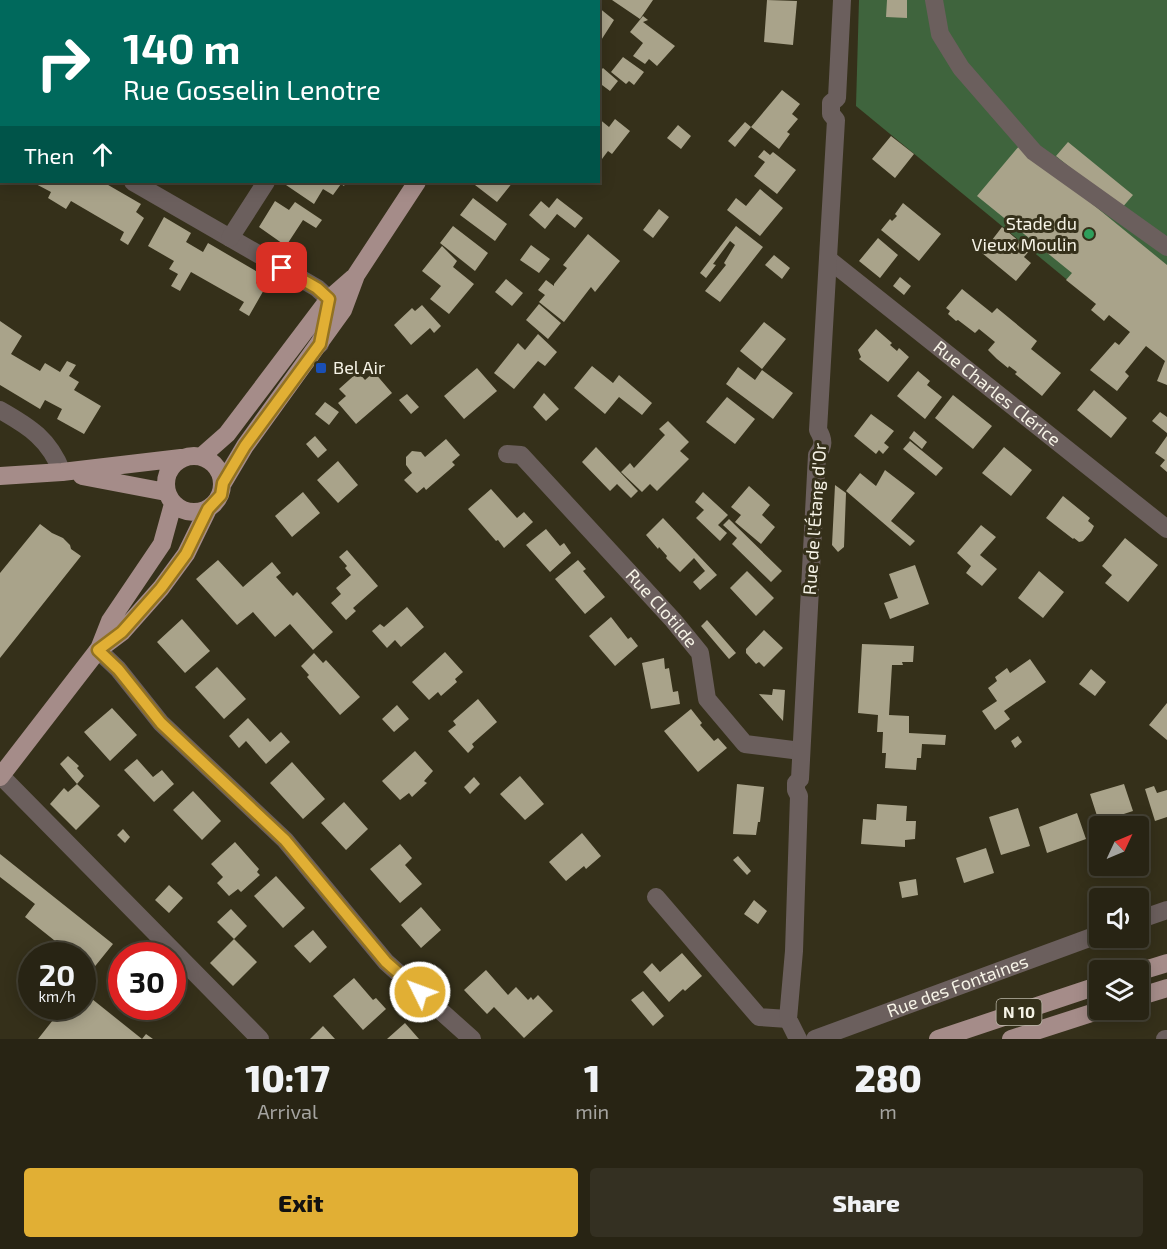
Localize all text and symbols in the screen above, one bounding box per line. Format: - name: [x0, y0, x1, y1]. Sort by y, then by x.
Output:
- text: 140 m: [123, 22, 240, 72]
- icon: right: [24, 24, 102, 102]
- text: Rue Gosselin Lenotre: [123, 73, 381, 105]
- icon: ahead: [86, 138, 119, 171]
- text: Then: [24, 142, 74, 168]
- place label: Stade du Vieux Moulin: [972, 212, 1077, 255]
- marker: Stade du Vieux Moulin: [1082, 227, 1096, 241]
- pin: [256, 242, 307, 293]
- icon: arrive: [265, 251, 298, 284]
- street label: Rue Charles Clérice: [930, 335, 1066, 450]
- place label: Bel Air: [333, 356, 385, 378]
- marker: Bel Air: [314, 361, 328, 375]
- street label: Rue de l'Étang d'Or: [798, 442, 830, 596]
- street label: Rue Clotilde: [621, 564, 703, 651]
- north arrow: [1089, 816, 1149, 876]
- map controls: [1089, 816, 1149, 1020]
- button: sound: [1089, 888, 1149, 948]
- speed limit sign: 30: [108, 942, 186, 1020]
- street label: Rue des Fontaines: [884, 949, 1031, 1022]
- text: 20: [39, 956, 75, 992]
- position arrow: [388, 960, 452, 1024]
- button: layers: [1089, 960, 1149, 1020]
- text: km/h: [38, 987, 76, 1005]
- road number: N 10: [996, 999, 1042, 1025]
- text: 10:17: [245, 1056, 330, 1099]
- text: 1: [584, 1056, 600, 1099]
- text: 280: [854, 1056, 922, 1099]
- text: Arrival: [257, 1099, 318, 1123]
- text: min: [575, 1099, 609, 1123]
- text: m: [879, 1099, 897, 1123]
- button: Exit: [24, 1168, 578, 1237]
- button: Share: [590, 1168, 1143, 1237]

